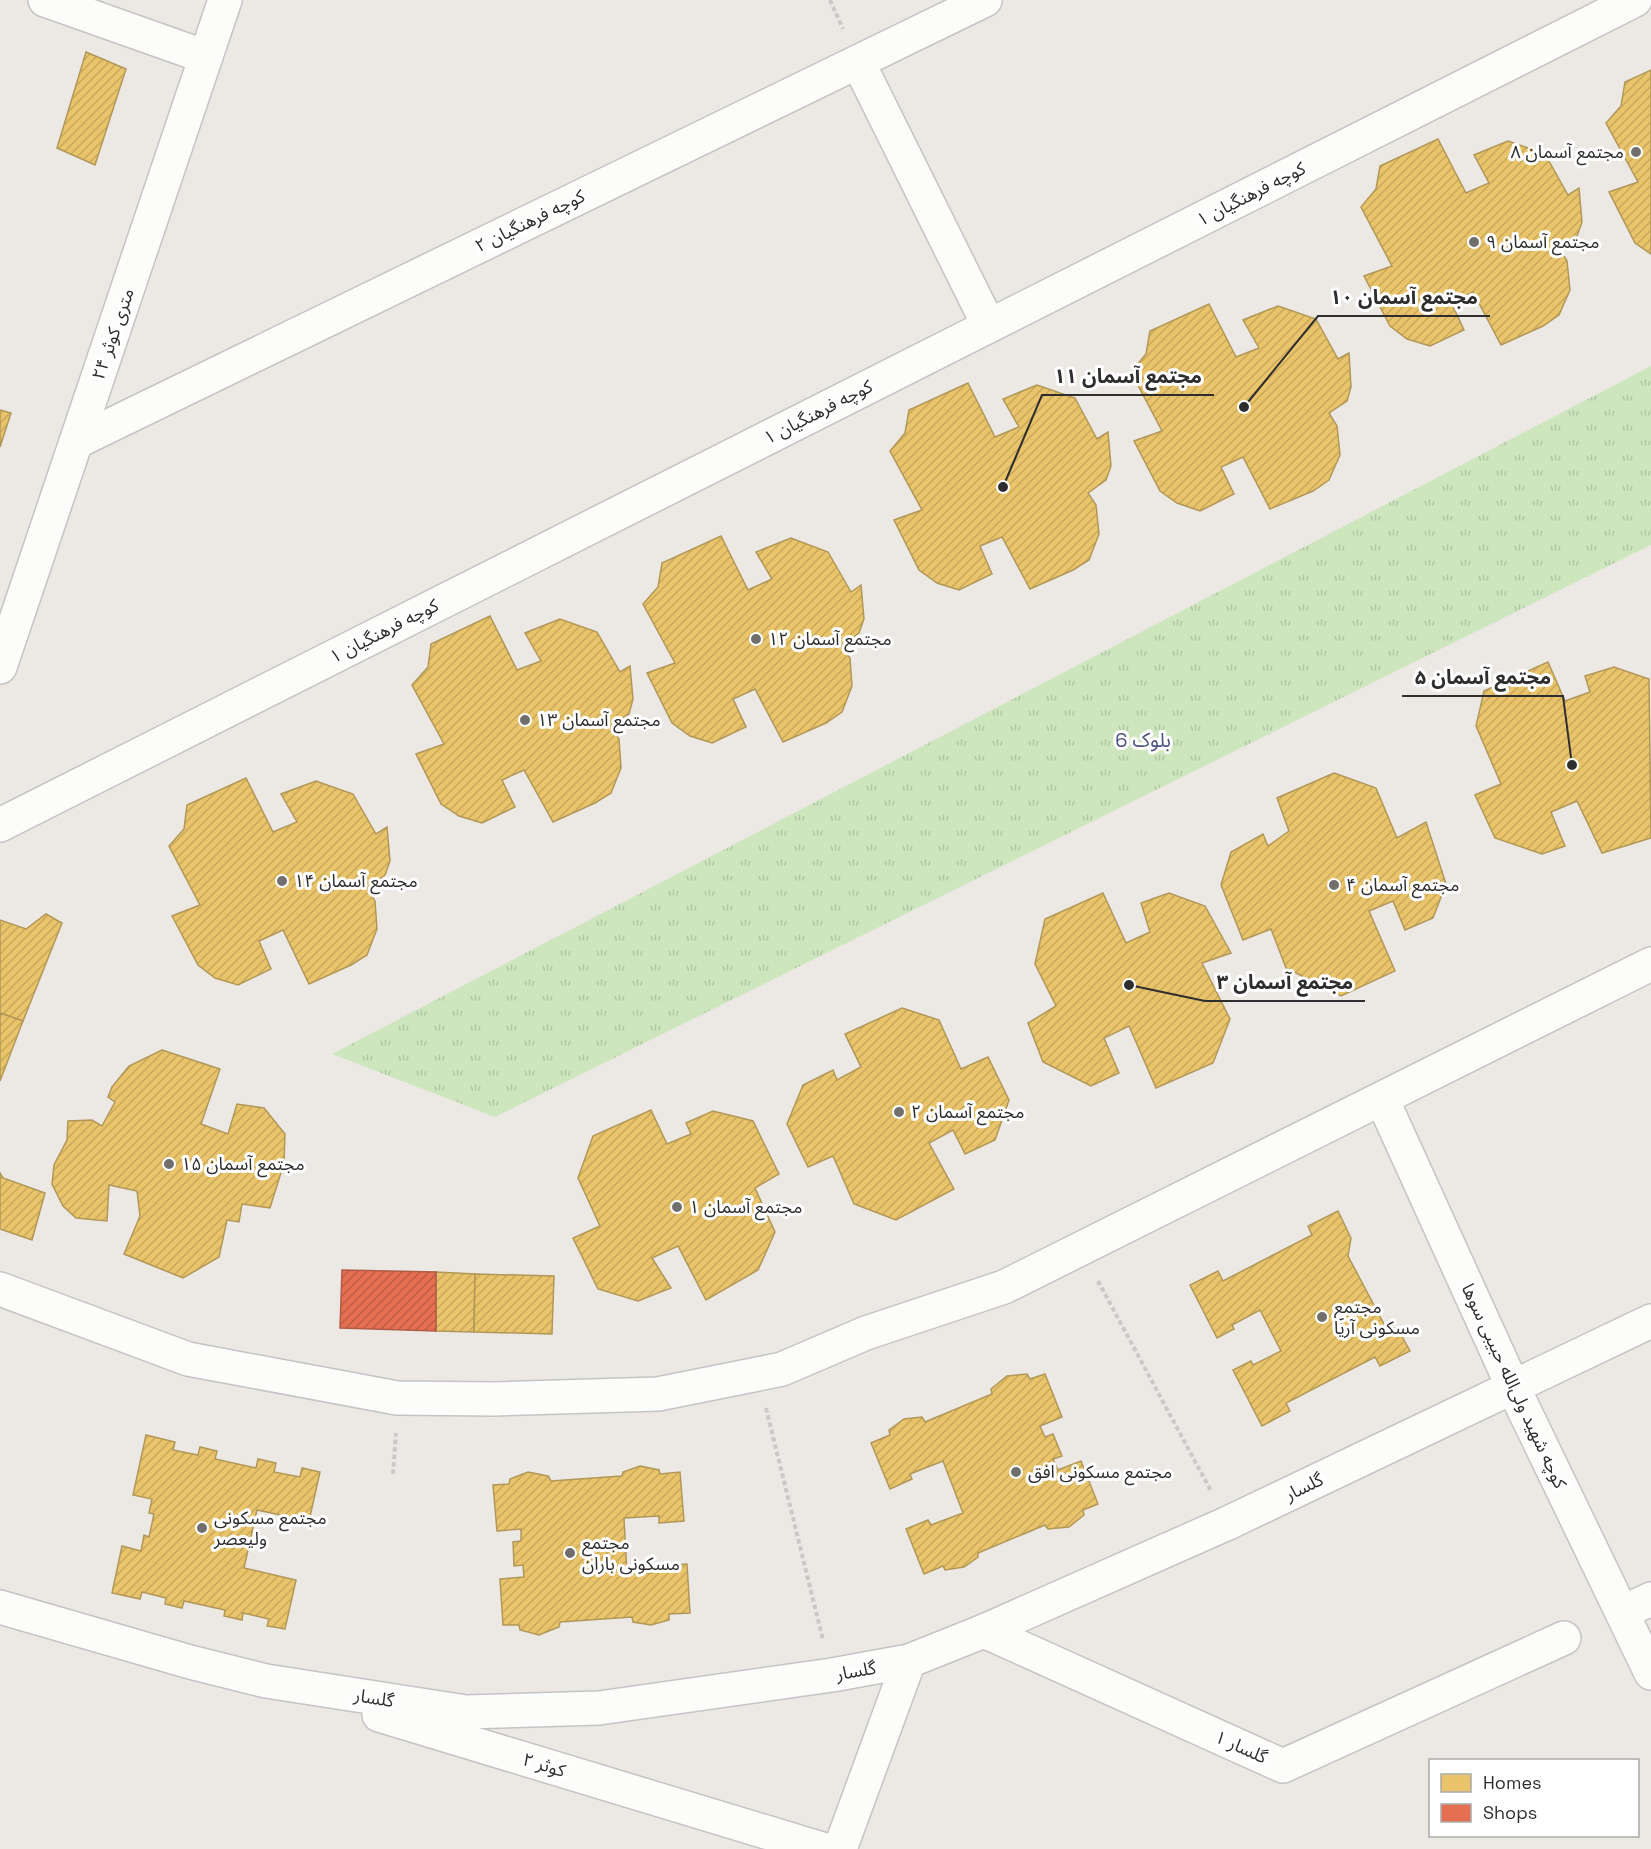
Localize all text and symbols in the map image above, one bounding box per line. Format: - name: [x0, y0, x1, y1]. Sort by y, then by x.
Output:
- place label: مجتمع آسمان ۸: [1511, 140, 1624, 166]
- marker: مجتمع آسمان ۸: [1629, 145, 1643, 159]
- street label: کوچه فرهنگیان ۱: [1192, 156, 1310, 231]
- street label: کوچه فرهنگیان ۲: [471, 184, 589, 257]
- place label: مجتمع آسمان ۹: [1486, 230, 1599, 256]
- marker: مجتمع آسمان ۹: [1467, 235, 1481, 249]
- callout: مجتمع آسمان ۱۰: [1318, 278, 1490, 316]
- text: مجتمع آسمان ۱۰: [1330, 284, 1478, 312]
- street label: ۲۴ متری کوثر: [86, 285, 139, 383]
- callout: مجتمع آسمان ۱۱: [1042, 357, 1214, 395]
- text: مجتمع آسمان ۱۱: [1054, 363, 1202, 391]
- street label: کوچه فرهنگیان ۱: [759, 374, 877, 449]
- street label: کوچه فرهنگیان ۱: [325, 593, 443, 668]
- place label: مجتمع آسمان ۱۲: [768, 627, 892, 653]
- marker: مجتمع آسمان ۱۲: [749, 632, 763, 646]
- callout: مجتمع آسمان ۵: [1402, 658, 1563, 696]
- text: مجتمع آسمان ۵: [1415, 664, 1551, 692]
- place label: مجتمع آسمان ۱۳: [537, 708, 661, 734]
- marker: مجتمع آسمان ۱۳: [518, 713, 532, 727]
- district label: بلوک 6: [1115, 727, 1171, 753]
- place label: مجتمع آسمان ۱۴: [294, 869, 418, 895]
- place label: مجتمع آسمان ۴: [1346, 873, 1459, 899]
- marker: مجتمع آسمان ۱۴: [275, 874, 289, 888]
- marker: مجتمع آسمان ۴: [1327, 878, 1341, 892]
- callout: مجتمع آسمان ۳: [1205, 963, 1365, 1001]
- text: مجتمع آسمان ۳: [1217, 969, 1353, 997]
- place label: مجتمع آسمان ۲: [911, 1100, 1024, 1126]
- marker: مجتمع آسمان ۲: [892, 1105, 906, 1119]
- place label: مجتمع آسمان ۱۵: [181, 1152, 305, 1178]
- marker: مجتمع آسمان ۱۵: [162, 1157, 176, 1171]
- place label: مجتمع آسمان ۱: [689, 1195, 802, 1221]
- marker: مجتمع آسمان ۱: [670, 1200, 684, 1214]
- street label: کوچه شهید ولی‌الله حبیبی سوها: [1457, 1280, 1572, 1492]
- place label: مجتمع مسکونی آریا: [1334, 1295, 1420, 1339]
- marker: مجتمع مسکونی آریا: [1315, 1310, 1329, 1324]
- place label: مجتمع مسکونی افق: [1028, 1460, 1172, 1486]
- marker: مجتمع مسکونی افق: [1009, 1465, 1023, 1479]
- street label: گلسار: [1280, 1467, 1327, 1506]
- place label: مجتمع مسکونی ولیعصر: [213, 1506, 327, 1550]
- marker: مجتمع مسکونی ولیعصر: [195, 1521, 209, 1535]
- place label: مجتمع مسکونی باران: [582, 1531, 680, 1575]
- marker: مجتمع مسکونی باران: [563, 1546, 577, 1560]
- street label: گلسار: [833, 1656, 878, 1685]
- street label: گلسار: [352, 1683, 396, 1712]
- street label: گلسار ۱: [1211, 1725, 1271, 1768]
- street label: کوثر ۲: [520, 1747, 569, 1782]
- legend: [1429, 1759, 1639, 1837]
- text: Homes: [1483, 1771, 1542, 1794]
- text: Shops: [1483, 1801, 1537, 1824]

